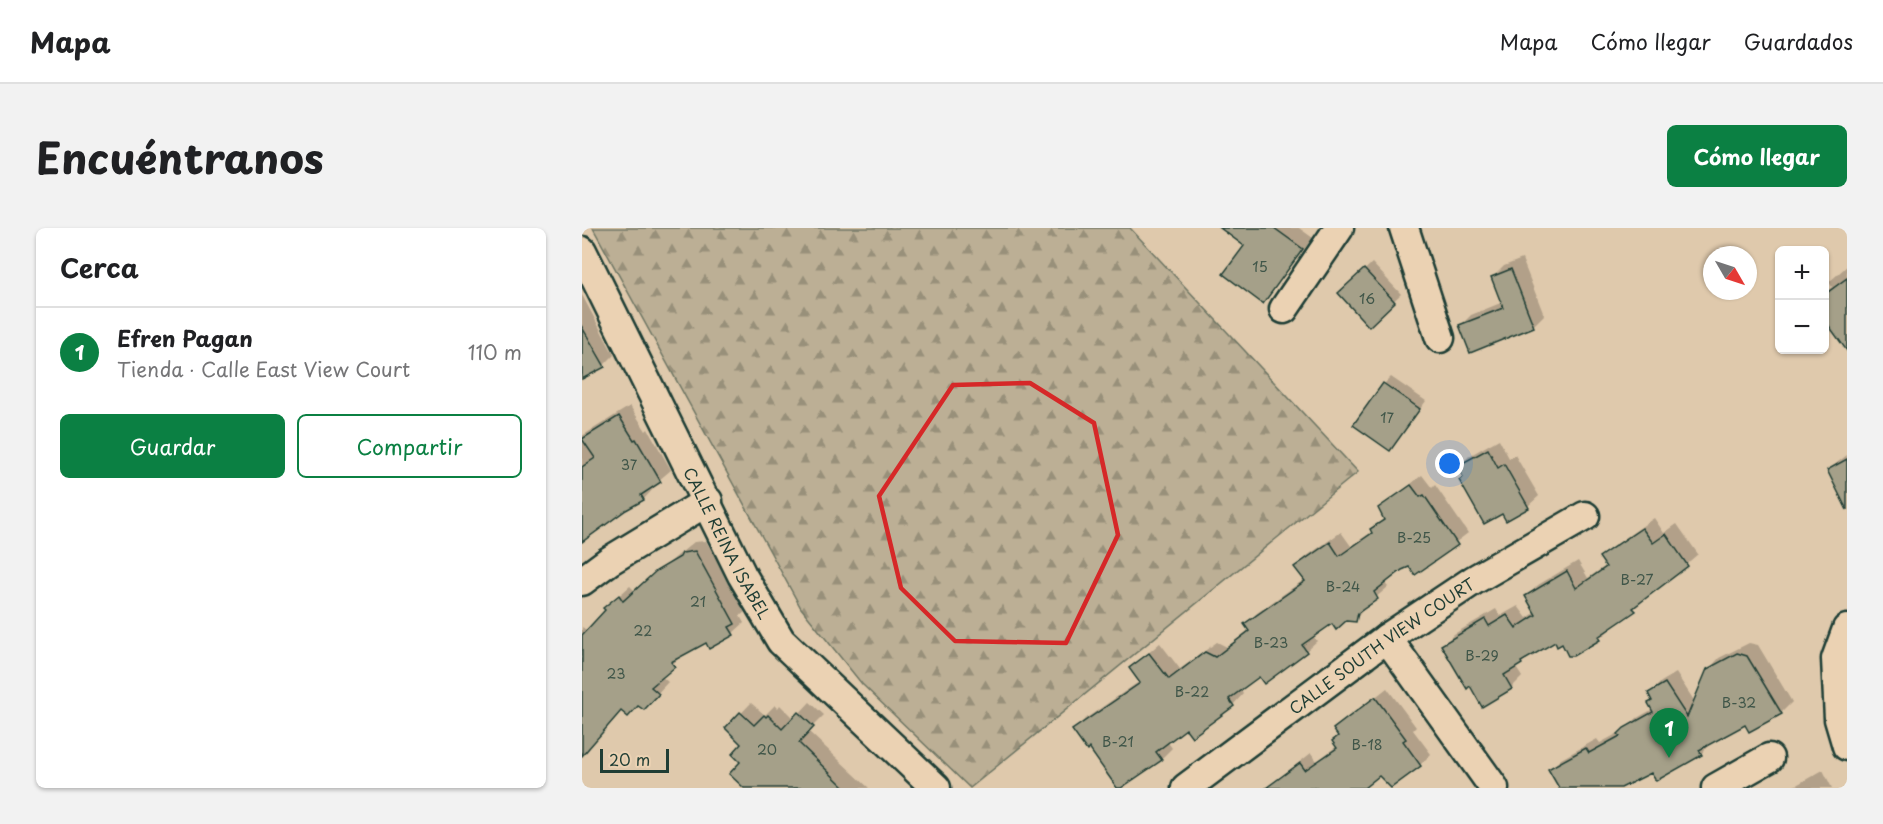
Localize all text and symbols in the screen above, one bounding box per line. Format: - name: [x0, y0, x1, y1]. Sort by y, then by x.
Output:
- text: Mapa: [30, 20, 111, 63]
- text: Mapa: [1500, 25, 1558, 57]
- text: Cómo llegar: [1591, 25, 1711, 57]
- text: Guardados: [1744, 25, 1853, 57]
- text: Encuéntranos: [36, 125, 324, 188]
- button: Cómo llegar: [1667, 125, 1847, 187]
- north arrow: [1703, 246, 1757, 300]
- map controls: [1775, 246, 1829, 354]
- button: +: [1775, 246, 1829, 300]
- text: Cerca: [60, 248, 139, 287]
- house number: 15: [1252, 256, 1268, 277]
- house number: 16: [1359, 288, 1375, 309]
- button: −: [1775, 300, 1829, 354]
- text: Efren Pagan: [117, 321, 253, 354]
- text: 1: [75, 337, 84, 367]
- text: 110 m: [468, 337, 522, 367]
- text: Tienda · Calle East View Court: [117, 354, 410, 384]
- house number: 17: [1380, 407, 1394, 428]
- button: Guardar: [60, 414, 285, 478]
- button: Compartir: [297, 414, 522, 478]
- your location: [1435, 449, 1464, 478]
- house number: 37: [621, 454, 638, 475]
- street label: CALLE REINA ISABEL: [678, 463, 777, 623]
- house number: B-25: [1397, 527, 1431, 548]
- house number: B-27: [1620, 569, 1654, 590]
- street label: CALLE SOUTH VIEW COURT: [1283, 571, 1479, 720]
- house number: B-24: [1326, 576, 1360, 597]
- house number: 21: [690, 591, 706, 612]
- house number: 22: [634, 620, 652, 641]
- house number: B-23: [1254, 632, 1288, 653]
- house number: B-29: [1465, 645, 1499, 666]
- house number: 23: [607, 663, 625, 684]
- house number: B-22: [1175, 681, 1209, 702]
- house number: B-32: [1722, 692, 1756, 713]
- pin: 1: [1650, 708, 1688, 758]
- house number: B-21: [1102, 731, 1134, 752]
- house number: B-18: [1351, 734, 1383, 755]
- house number: 20: [757, 739, 777, 760]
- scale bar: [600, 746, 669, 774]
- text: 20 m: [609, 747, 650, 771]

